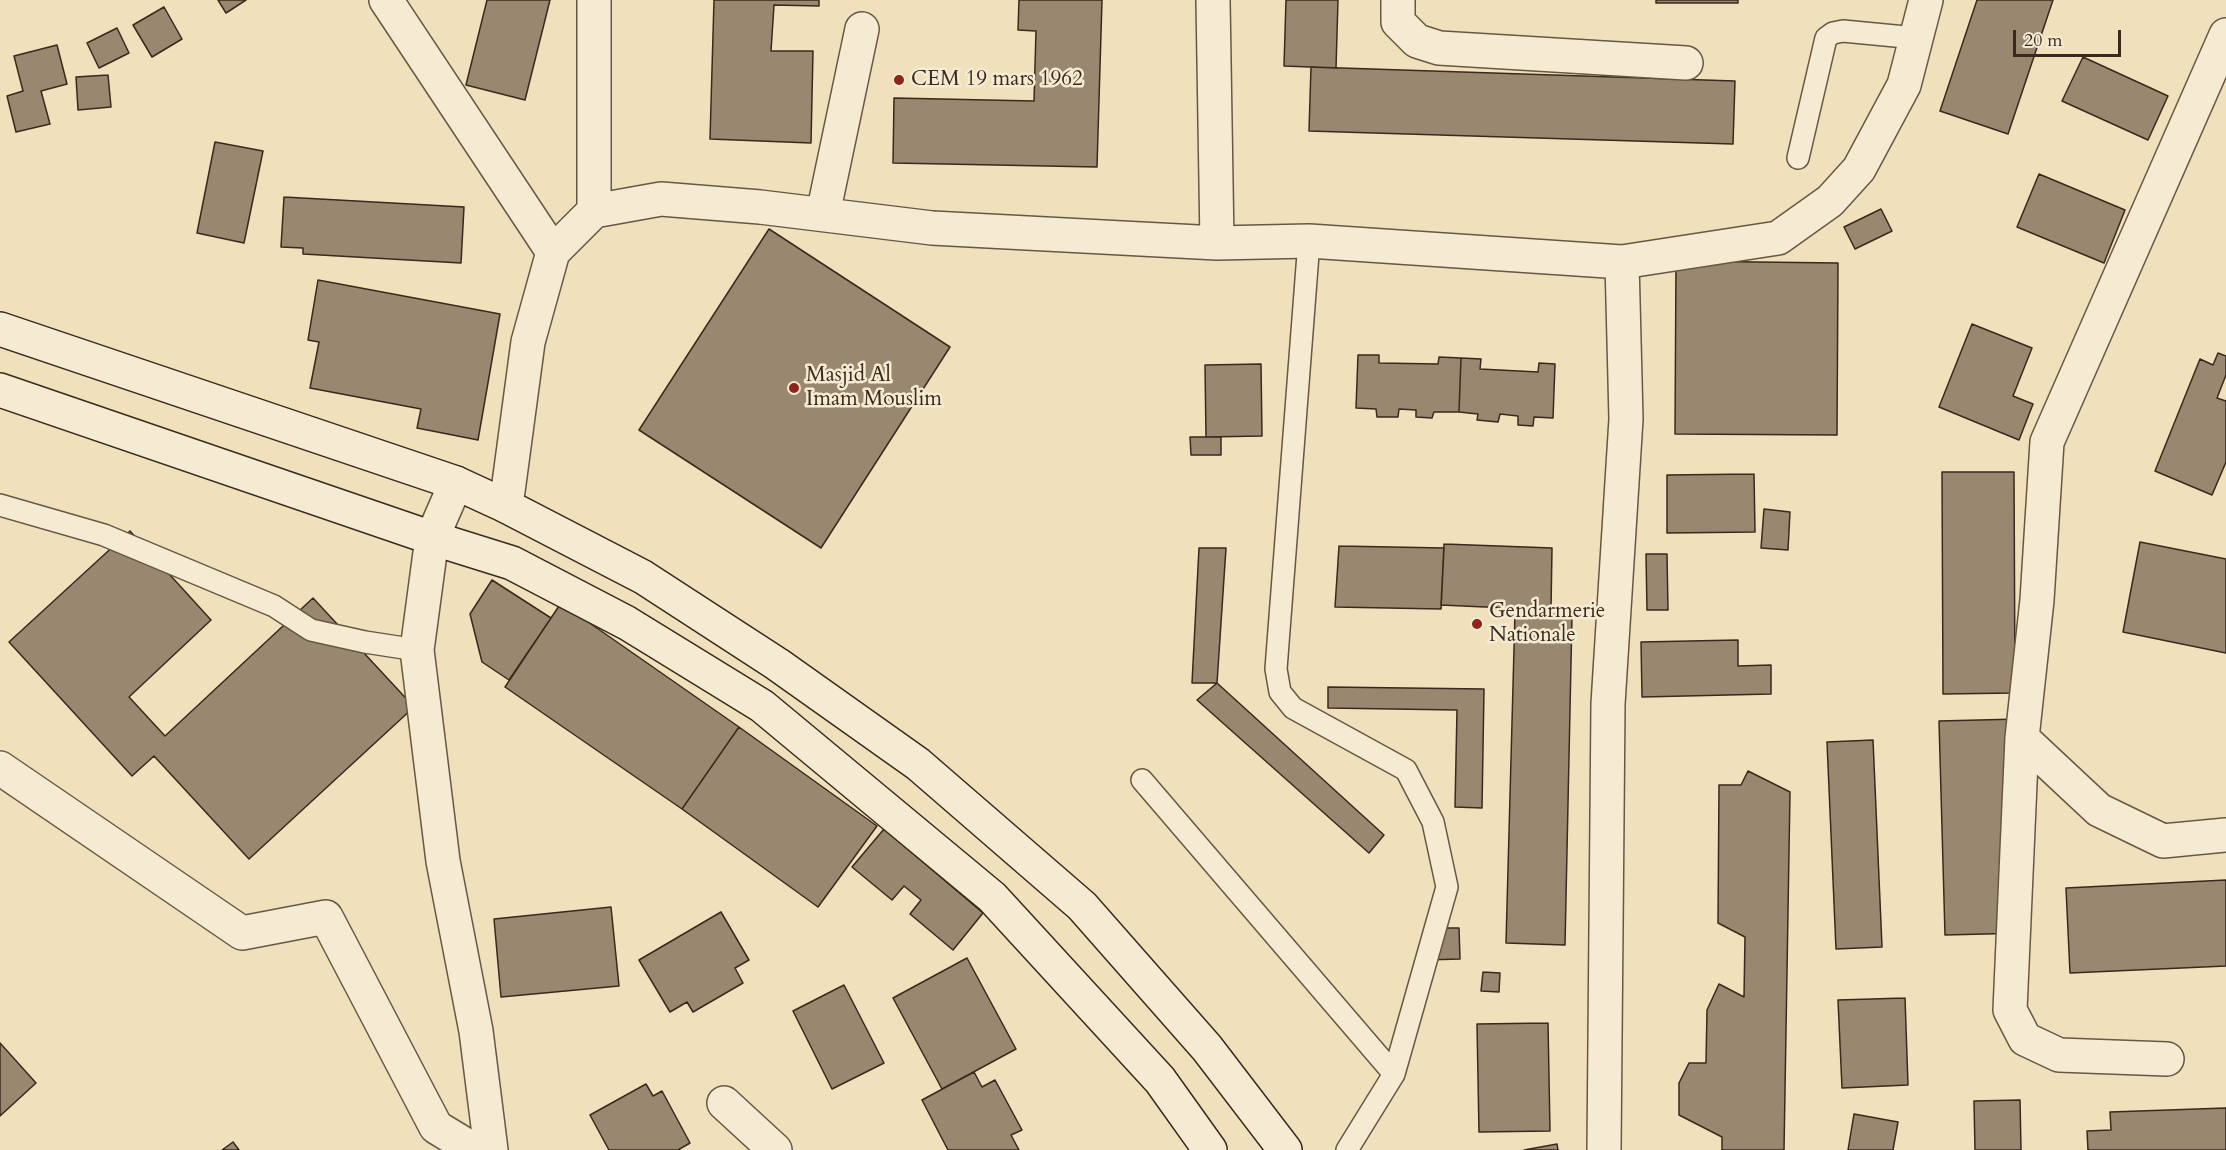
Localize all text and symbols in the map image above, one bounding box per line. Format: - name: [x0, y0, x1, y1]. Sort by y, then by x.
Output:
- scale bar: [2016, 18, 2124, 56]
- text: 20 m: [2024, 28, 2063, 53]
- place label: CEM 19 mars 1962: [911, 67, 1083, 93]
- marker: CEM 19 mars 1962: [892, 73, 906, 87]
- place label: Masjid Al Imam Mouslim: [806, 363, 942, 413]
- marker: Masjid Al Imam Mouslim: [787, 381, 801, 395]
- place label: Gendarmerie Nationale: [1489, 599, 1605, 649]
- marker: Gendarmerie Nationale: [1470, 617, 1484, 631]

